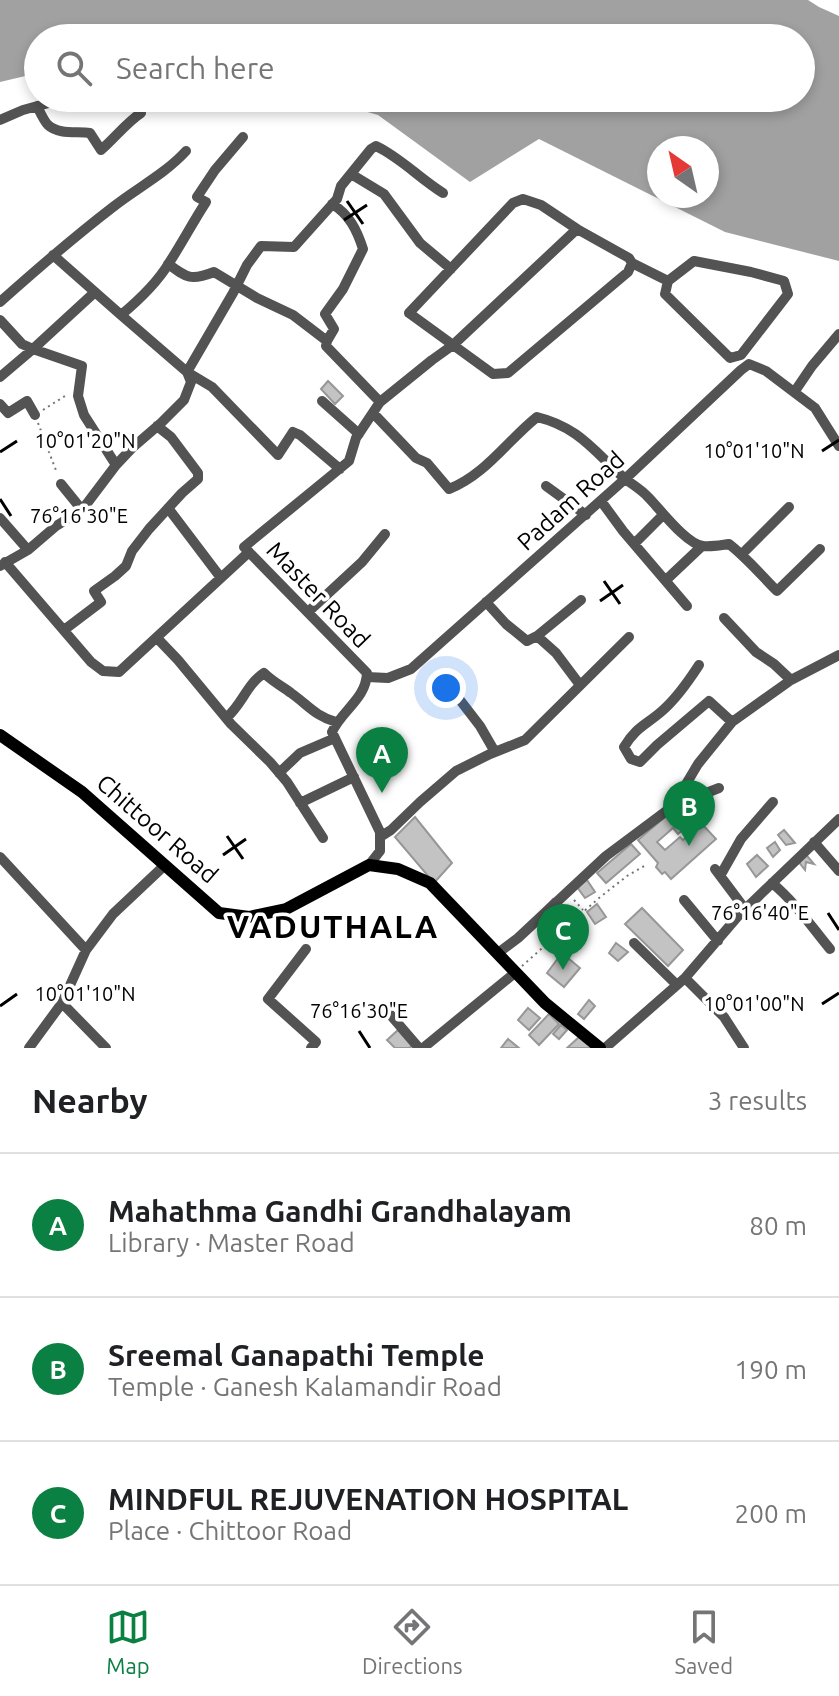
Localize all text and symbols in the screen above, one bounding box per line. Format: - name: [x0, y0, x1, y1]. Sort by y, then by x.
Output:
- search box: [24, 24, 815, 112]
- icon: search: [52, 46, 96, 90]
- text: Search here: [116, 51, 275, 85]
- north arrow: [647, 136, 719, 208]
- text: 10°01'20"N: [34, 429, 136, 452]
- text: 10°01'10"N: [703, 439, 805, 462]
- street label: Padam Road: [512, 446, 630, 556]
- text: 76°16'30"E: [30, 504, 128, 527]
- street label: Master Road: [261, 536, 375, 653]
- your location: [426, 668, 466, 708]
- pin: A: [356, 727, 408, 793]
- street label: Chittoor Road: [91, 769, 223, 888]
- pin: B: [663, 780, 715, 846]
- text: 76°16'40"E: [711, 901, 809, 924]
- pin: C: [537, 904, 589, 970]
- district label: VADUTHALA: [227, 908, 439, 944]
- text: 10°01'10"N: [34, 982, 136, 1005]
- text: 10°01'00"N: [703, 992, 805, 1015]
- text: 76°16'30"E: [310, 999, 408, 1022]
- text: Nearby: [32, 1081, 147, 1119]
- text: 3 results: [708, 1086, 807, 1115]
- text: Mahathma Gandhi Grandhalayam: [108, 1194, 572, 1228]
- text: A: [49, 1211, 67, 1240]
- text: 80 m: [749, 1211, 807, 1240]
- text: Library · Master Road: [108, 1228, 355, 1257]
- text: Sreemal Ganapathi Temple: [108, 1338, 485, 1372]
- text: B: [49, 1355, 67, 1384]
- text: 190 m: [735, 1355, 807, 1384]
- text: Temple · Ganesh Kalamandir Road: [108, 1372, 502, 1401]
- text: MINDFUL REJUVENATION HOSPITAL: [108, 1482, 628, 1516]
- text: C: [50, 1499, 66, 1528]
- text: 200 m: [735, 1499, 807, 1528]
- text: Place · Chittoor Road: [108, 1516, 352, 1545]
- tab: Map: [106, 1605, 150, 1678]
- tab: Directions: [362, 1605, 463, 1678]
- tab: Saved: [674, 1605, 733, 1678]

